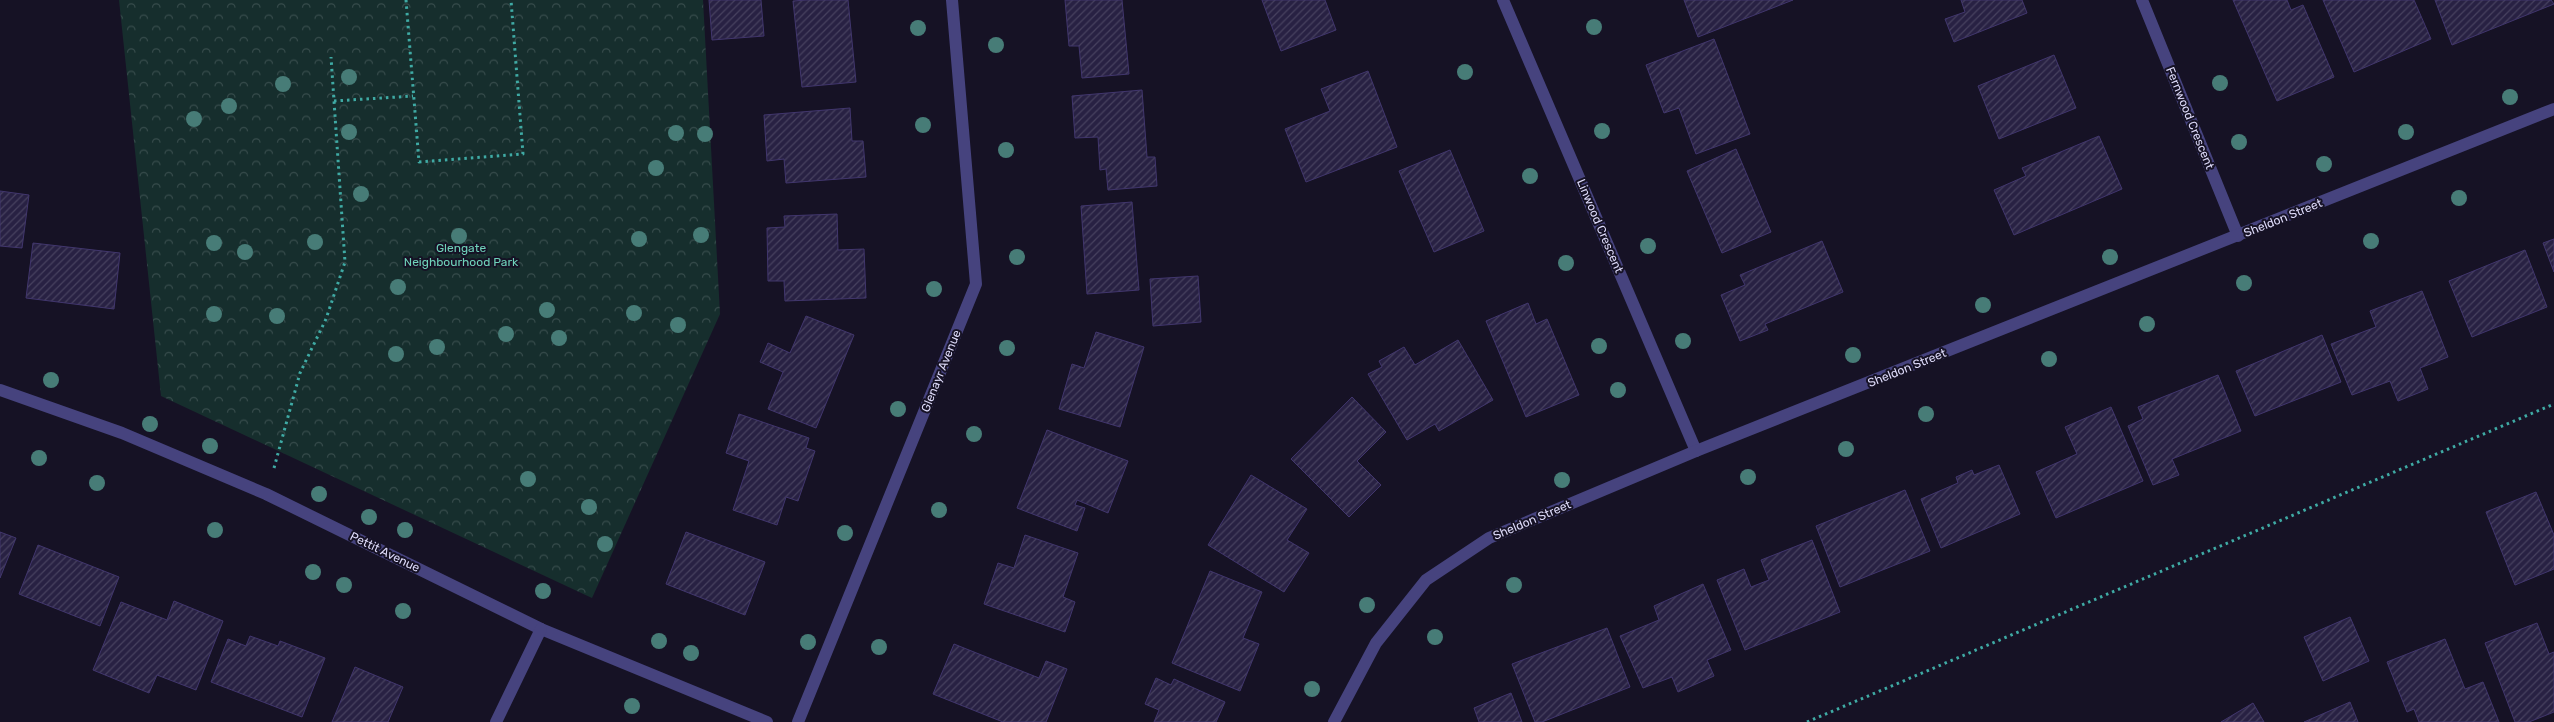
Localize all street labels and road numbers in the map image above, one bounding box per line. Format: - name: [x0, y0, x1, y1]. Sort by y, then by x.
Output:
- street label: Fernwood Crescent: [2163, 65, 2217, 172]
- street label: Linwood Crescent: [1574, 177, 1626, 275]
- street label: Sheldon Street: [2242, 196, 2325, 240]
- street label: Glenayr Avenue: [918, 328, 964, 414]
- street label: Sheldon Street: [1866, 346, 1949, 390]
- street label: Sheldon Street: [1491, 497, 1573, 543]
- street label: Pettit Avenue: [348, 529, 422, 575]

